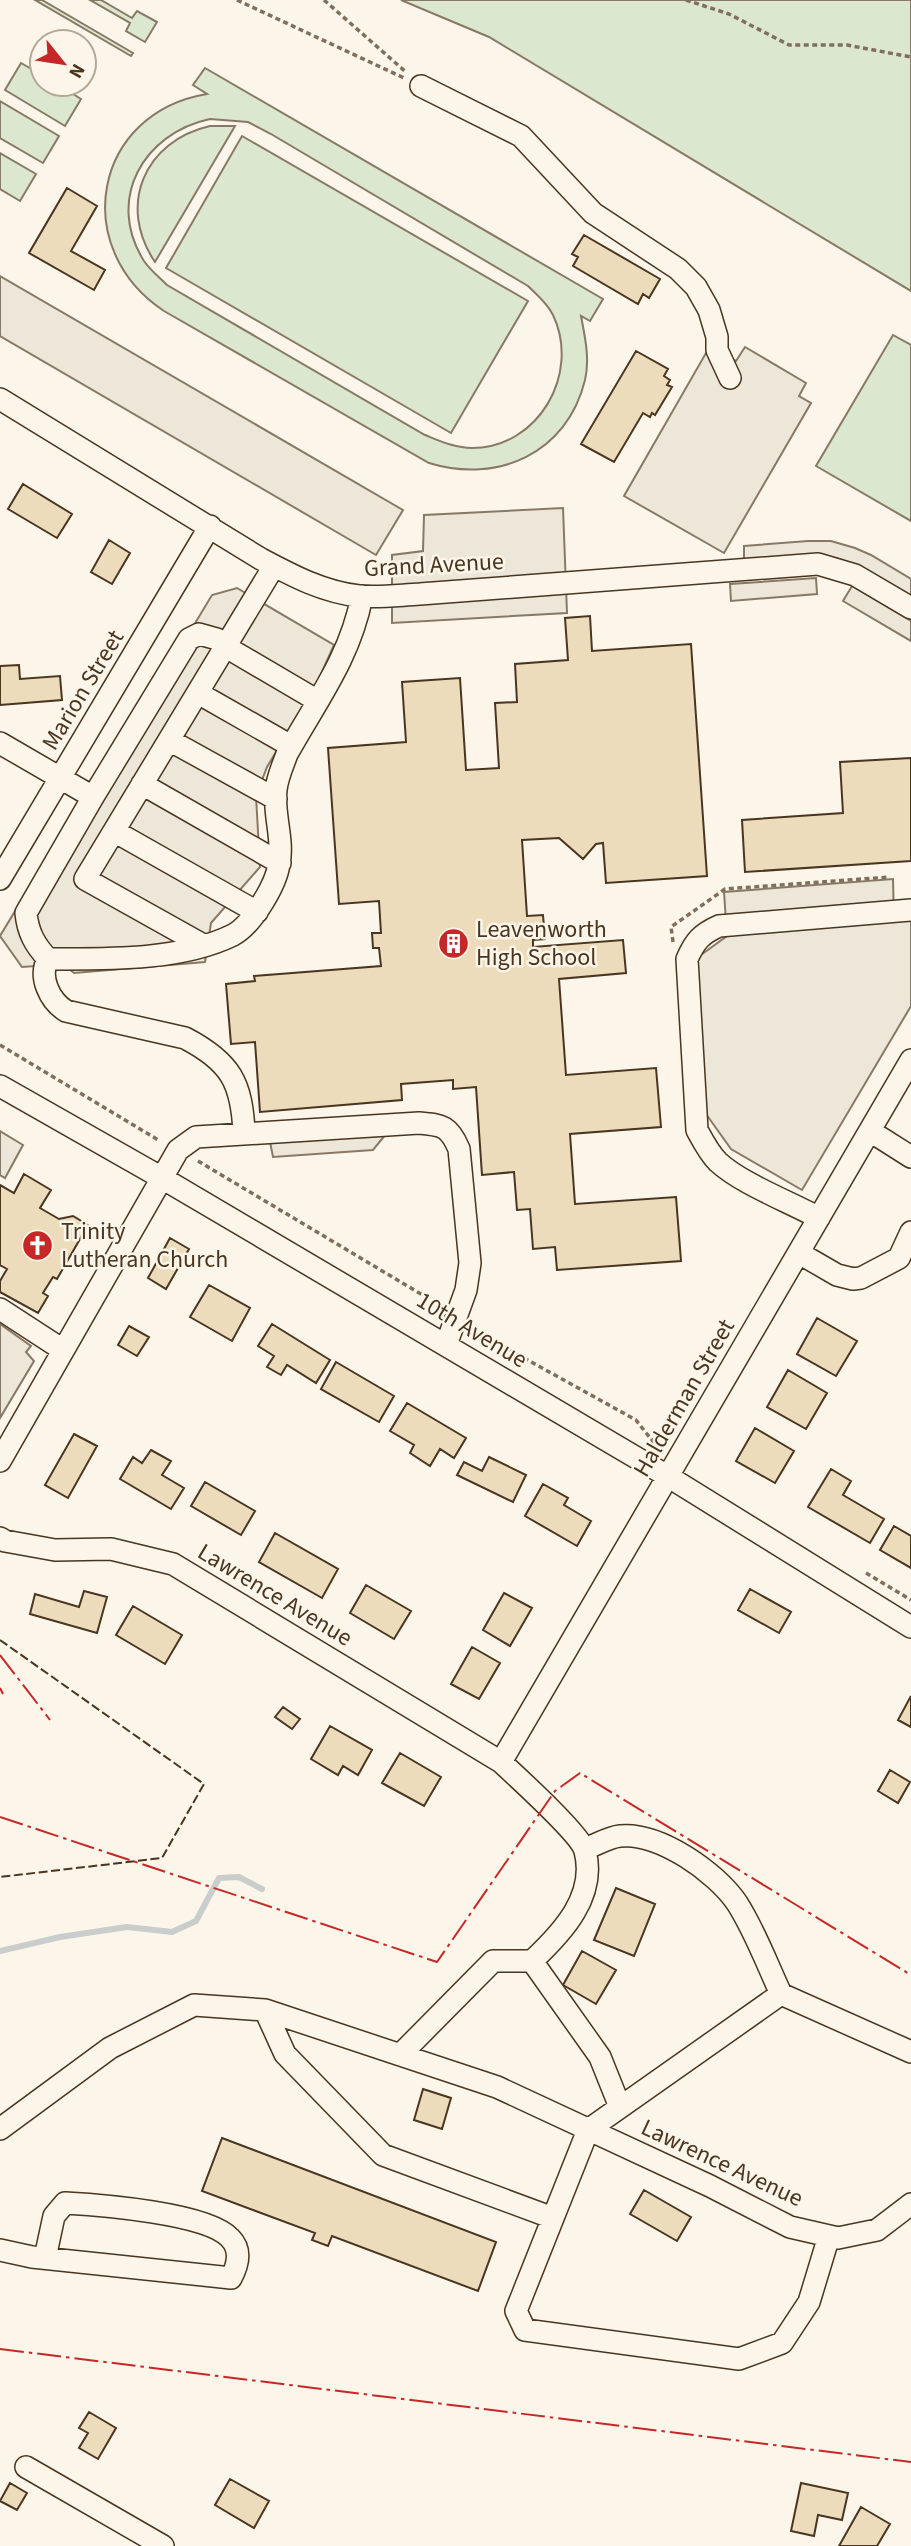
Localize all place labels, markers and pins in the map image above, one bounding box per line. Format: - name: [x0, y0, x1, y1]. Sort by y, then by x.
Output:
- place label: Leavenworth High School: [476, 912, 607, 975]
- building icon: Leavenworth High School: [436, 926, 470, 960]
- place label: Trinity Lutheran Church: [61, 1214, 228, 1277]
- church icon: Trinity Lutheran Church: [21, 1228, 55, 1262]

